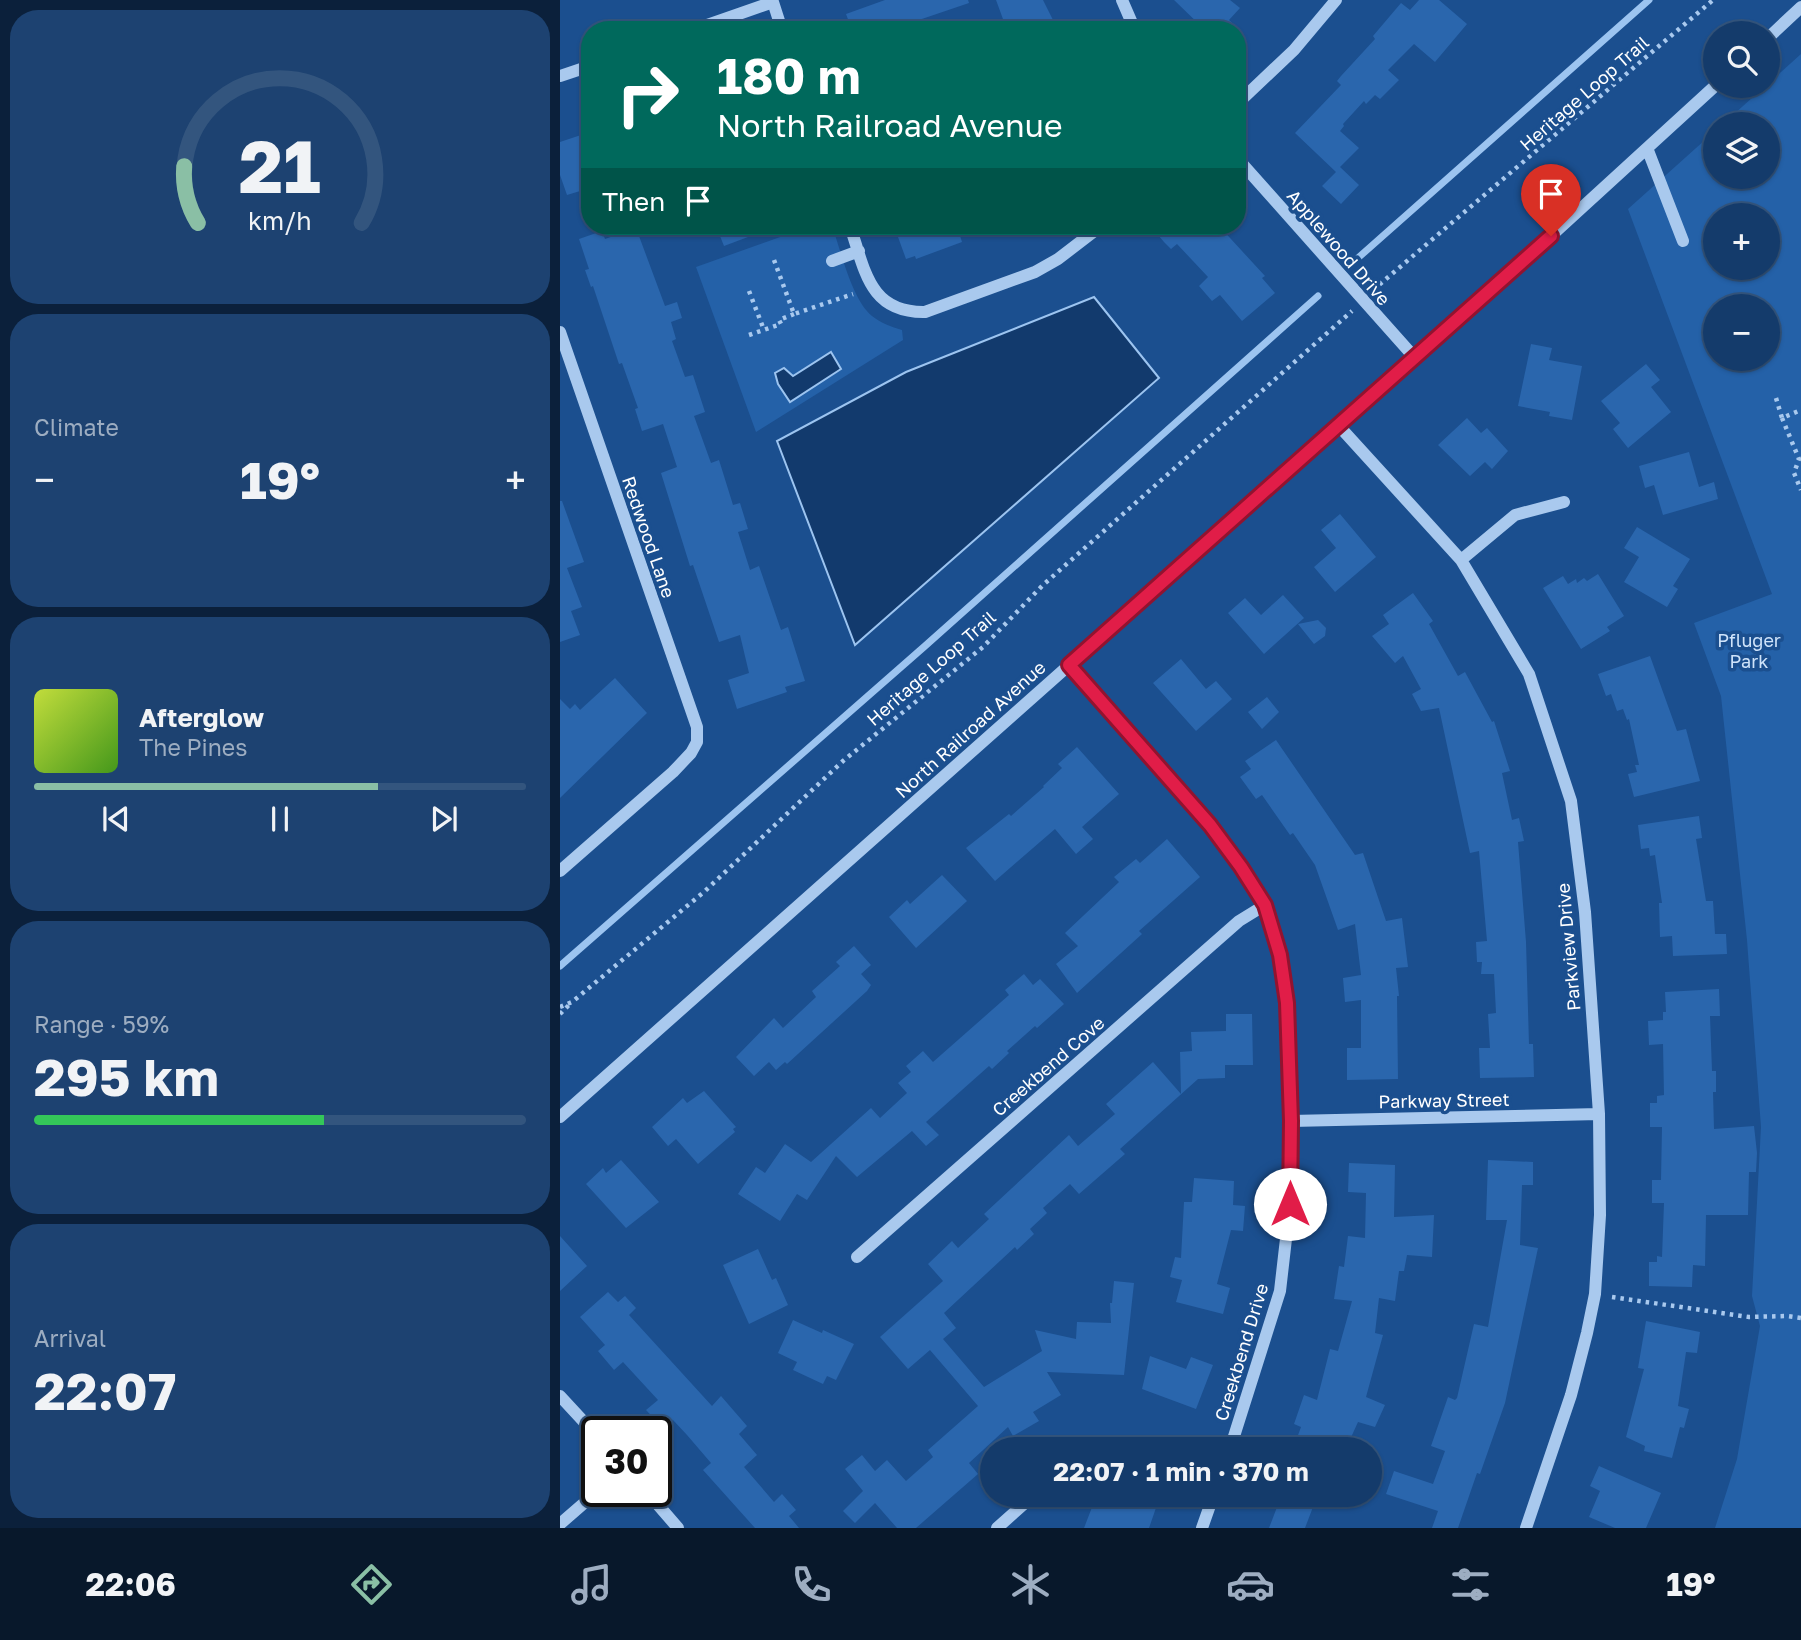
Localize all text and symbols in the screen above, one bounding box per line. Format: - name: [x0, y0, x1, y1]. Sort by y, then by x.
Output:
- map controls: [1703, 21, 1780, 371]
- button: search: [1703, 21, 1780, 98]
- street label: Heritage Loop Trail: [1515, 31, 1653, 155]
- text: 180 m: [717, 46, 861, 105]
- icon: right: [602, 49, 693, 140]
- text: North Railroad Avenue: [717, 106, 1063, 144]
- button: layers: [1703, 112, 1780, 189]
- text: 21: [239, 122, 321, 209]
- pin: [1521, 164, 1581, 236]
- icon: arrive: [1532, 175, 1570, 213]
- icon: arrive: [679, 182, 717, 220]
- street label: Applewood Drive: [1283, 185, 1395, 309]
- text: Then: [602, 186, 665, 217]
- button: +: [1703, 203, 1780, 280]
- text: km/h: [248, 205, 312, 236]
- button: −: [1703, 294, 1780, 371]
- text: Climate: [34, 413, 119, 441]
- text: 19°: [240, 448, 320, 510]
- text: −: [34, 457, 55, 502]
- text: +: [505, 457, 526, 502]
- street label: Redwood Lane: [618, 473, 680, 601]
- street label: Heritage Loop Trail: [862, 606, 1000, 730]
- park label: Pfluger Park: [1717, 629, 1781, 672]
- street label: North Railroad Avenue: [890, 656, 1050, 802]
- text: Afterglow: [139, 702, 264, 733]
- text: The Pines: [139, 733, 247, 761]
- icon: previous: [97, 800, 135, 838]
- icon: pause: [261, 800, 299, 838]
- icon: next: [425, 800, 463, 838]
- street label: Parkview Drive: [1551, 882, 1585, 1012]
- text: Range · 59%: [34, 1010, 169, 1038]
- street label: Creekbend Cove: [988, 1011, 1108, 1121]
- text: 295 km: [34, 1045, 219, 1107]
- street label: Parkway Street: [1378, 1088, 1510, 1112]
- position arrow: [1253, 1167, 1327, 1241]
- street label: Creekbend Drive: [1210, 1280, 1272, 1424]
- text: Arrival: [34, 1324, 106, 1352]
- text: 22:07: [34, 1359, 176, 1421]
- speed limit sign: 30: [581, 1416, 672, 1507]
- text: 22:07 · 1 min · 370 m: [1053, 1456, 1309, 1487]
- icon: directions: [347, 1560, 396, 1609]
- icon: music: [567, 1560, 616, 1609]
- icon: phone: [787, 1560, 836, 1609]
- icon: climate: [1006, 1560, 1055, 1609]
- icon: car: [1226, 1560, 1275, 1609]
- icon: filters: [1446, 1560, 1495, 1609]
- text: 22:06: [85, 1565, 176, 1603]
- text: 19°: [1666, 1565, 1715, 1603]

